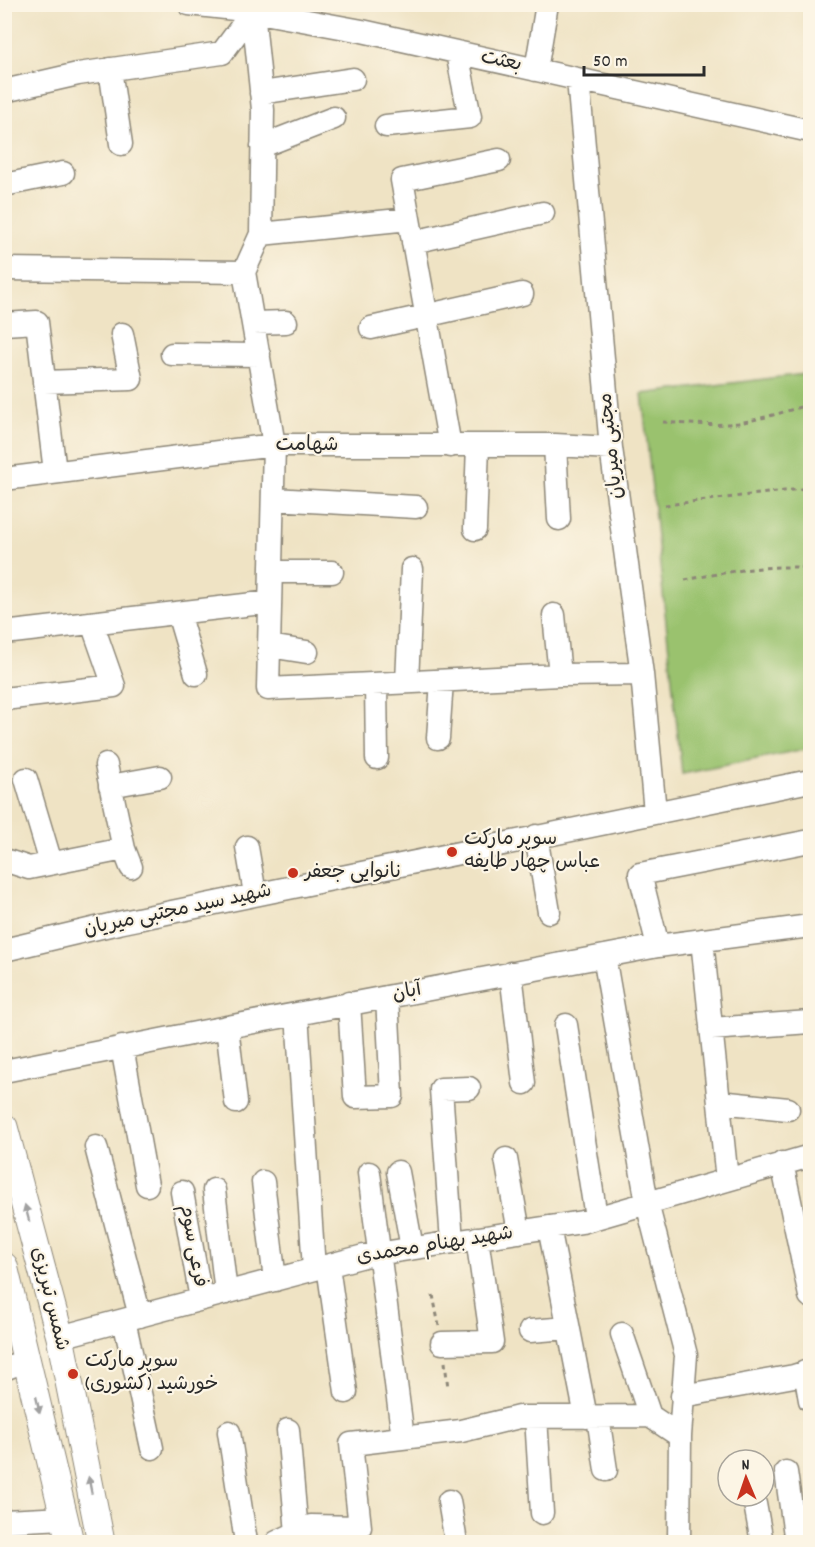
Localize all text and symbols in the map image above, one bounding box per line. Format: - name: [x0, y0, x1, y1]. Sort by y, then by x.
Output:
- scale bar: [584, 39, 704, 77]
- street label: بعثت: [478, 44, 524, 80]
- text: 50 m: [593, 50, 628, 75]
- street label: مجتبی میریان: [593, 392, 631, 500]
- street label: شهامت: [276, 432, 338, 460]
- place label: سوپر مارکت عباس چهار طایفه: [464, 826, 600, 877]
- marker: سوپر مارکت عباس چهار طایفه: [445, 845, 459, 859]
- place label: نانوایی جعفر: [303, 859, 402, 887]
- marker: نانوایی جعفر: [286, 866, 300, 880]
- street label: شهید سید مجتبی میریان: [81, 877, 275, 945]
- street label: آبان: [390, 976, 425, 1010]
- street label: فرعی سوم: [171, 1202, 213, 1290]
- one-way arrow: [22, 1204, 31, 1222]
- street label: شهید بهنام محمدی: [355, 1220, 515, 1272]
- street label: شمس تبریزی: [23, 1244, 75, 1354]
- place label: سوپر مارکت خورشید (کشوری): [85, 1348, 219, 1399]
- marker: سوپر مارکت خورشید (کشوری): [66, 1367, 80, 1381]
- one-way arrow: [33, 1396, 43, 1414]
- north arrow: [716, 1448, 776, 1508]
- text: N: [741, 1454, 750, 1477]
- one-way arrow: [85, 1475, 94, 1494]

